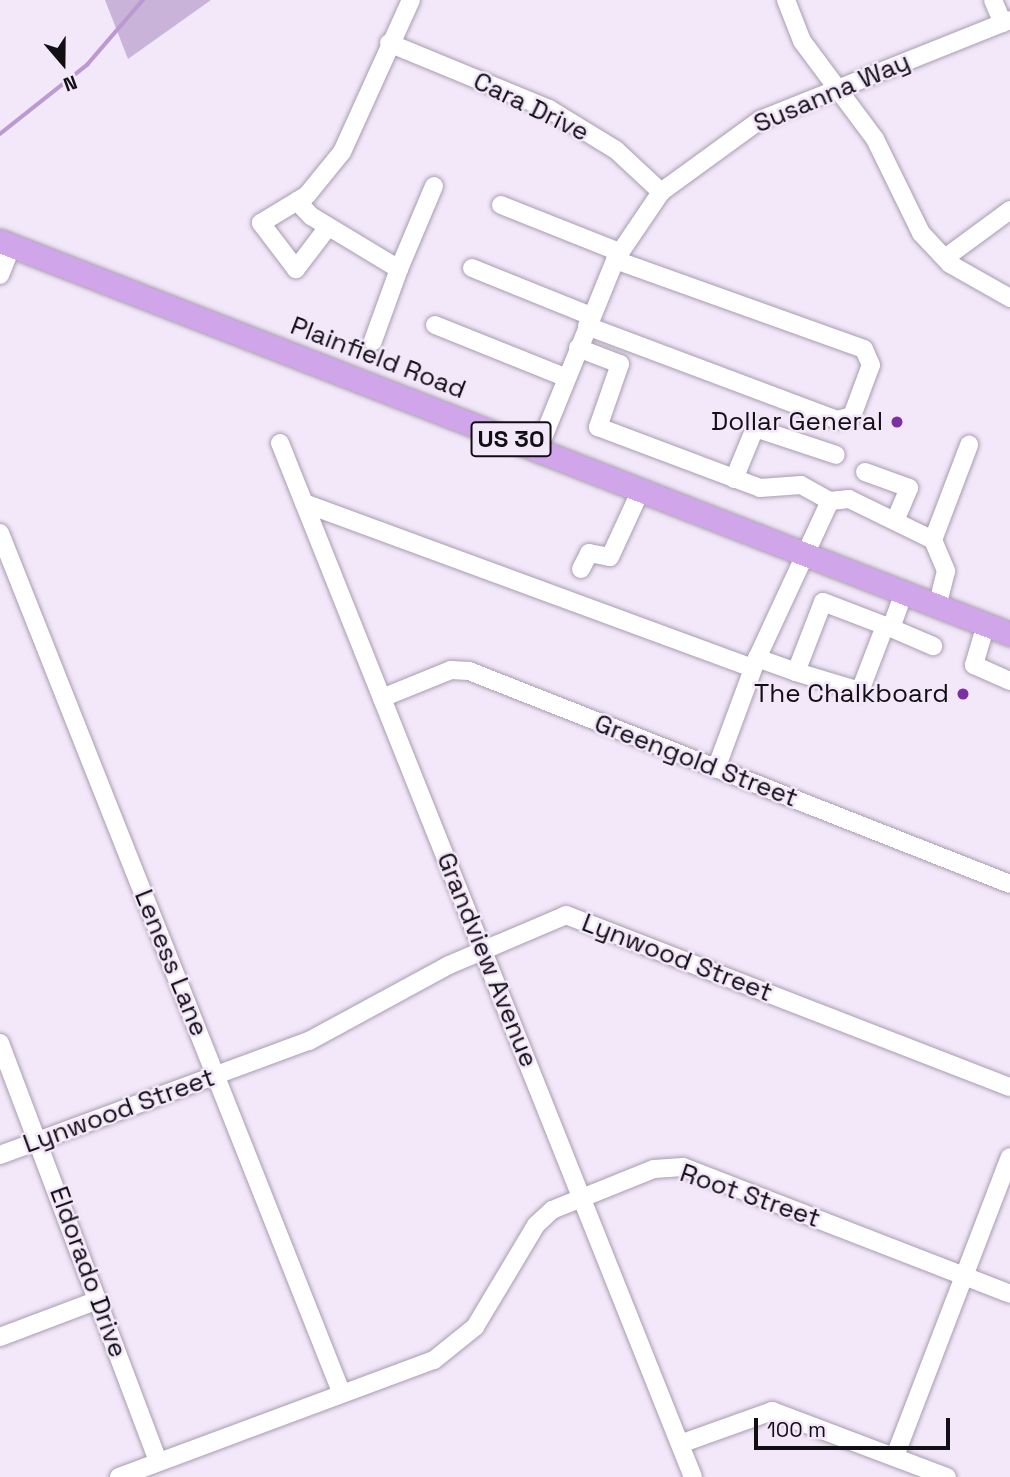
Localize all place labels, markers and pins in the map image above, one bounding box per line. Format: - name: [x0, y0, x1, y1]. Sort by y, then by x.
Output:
- place label: Dollar General: [711, 406, 883, 438]
- marker: Dollar General: [889, 414, 905, 430]
- place label: The Chalkboard: [754, 678, 949, 710]
- marker: The Chalkboard: [955, 686, 971, 702]

